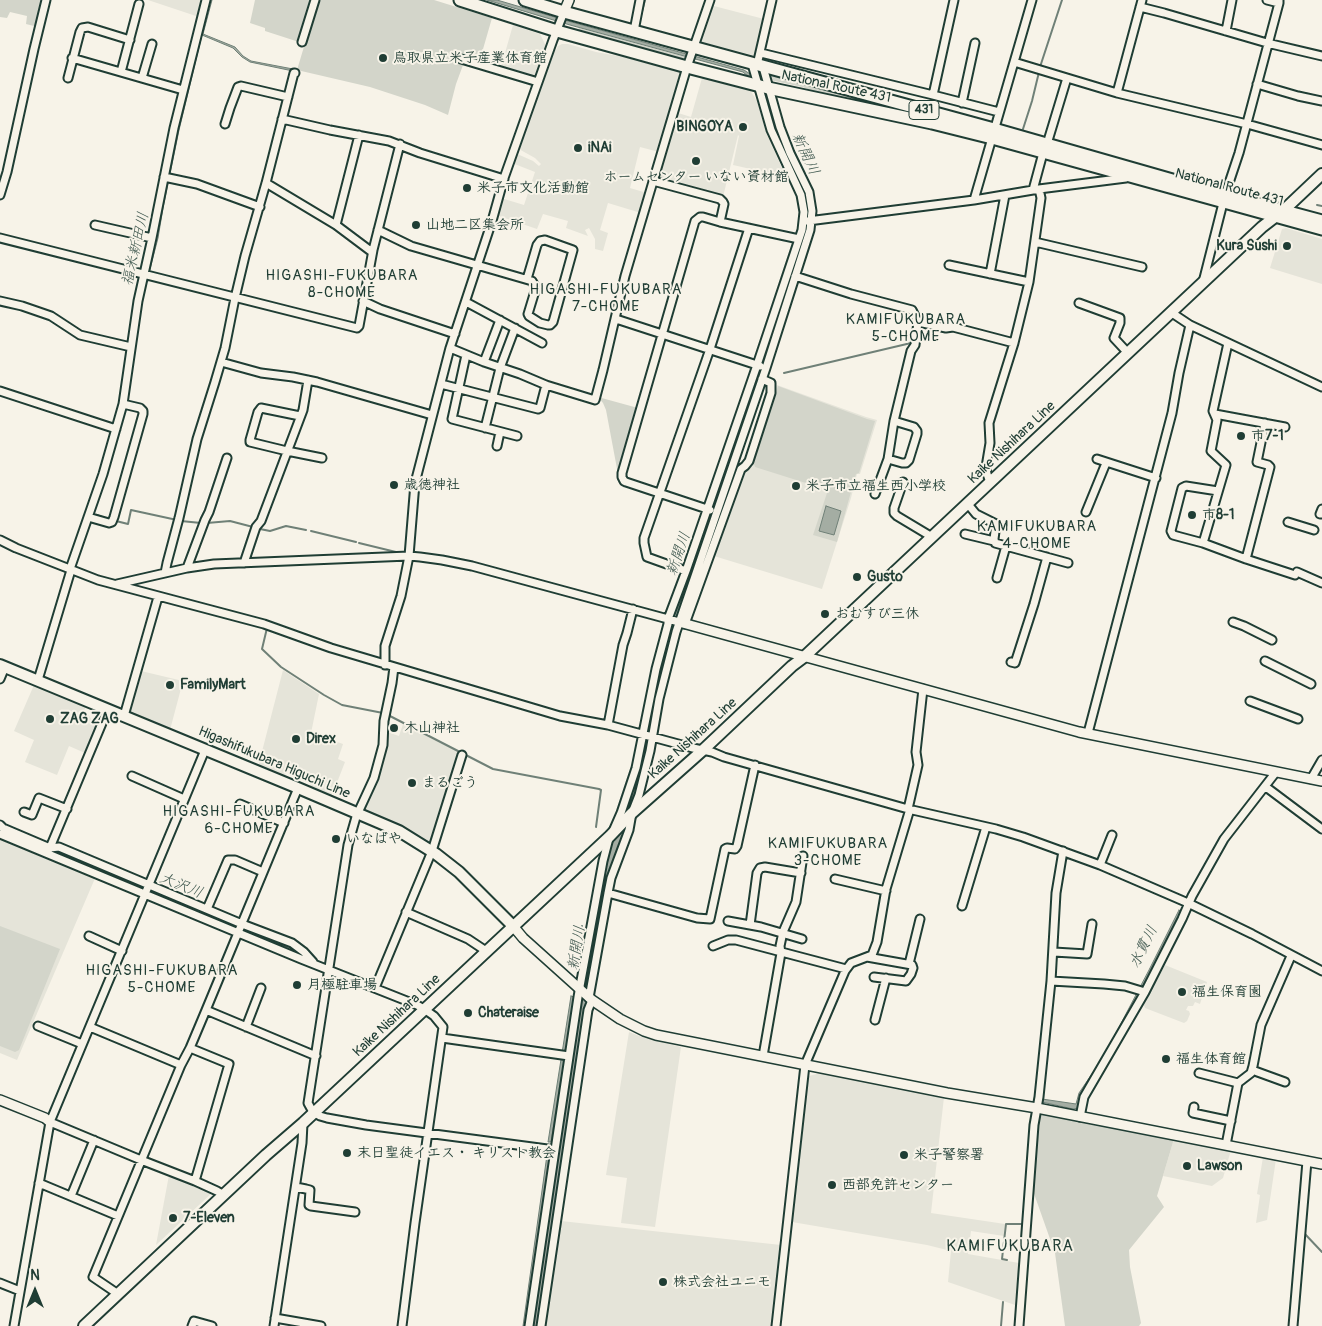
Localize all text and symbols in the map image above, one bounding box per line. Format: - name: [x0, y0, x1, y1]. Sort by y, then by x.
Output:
- place label: 鳥取県立米子産業体育館: [393, 50, 547, 66]
- marker: 鳥取県立米子産業体育館: [377, 52, 389, 64]
- street label: National Route 431: [780, 67, 892, 107]
- road number: 431: [909, 100, 939, 120]
- place label: BINGOYA: [676, 119, 733, 135]
- marker: BINGOYA: [737, 121, 749, 133]
- water label: 新開川: [787, 130, 823, 178]
- place label: iNAi: [588, 140, 612, 156]
- marker: iNAi: [572, 142, 584, 154]
- marker: ホームセンター いない資材館: [690, 155, 702, 167]
- street label: National Route 431: [1173, 165, 1285, 211]
- place label: ホームセンター いない資材館: [603, 169, 789, 185]
- place label: 米子市文化活動館: [477, 180, 589, 196]
- marker: 米子市文化活動館: [461, 182, 473, 194]
- water label: 福米新田川: [119, 210, 153, 288]
- place label: 山地二区集会所: [426, 217, 524, 233]
- marker: 山地二区集会所: [410, 219, 422, 231]
- place label: Kura Sushi: [1216, 238, 1277, 254]
- marker: Kura Sushi: [1281, 240, 1293, 252]
- district label: HIGASHI-FUKUBARA 8-CHOME: [264, 267, 420, 302]
- district label: HIGASHI-FUKUBARA 7-CHOME: [528, 281, 684, 316]
- district label: KAMIFUKUBARA 5-CHOME: [844, 311, 968, 346]
- street label: Kaike Nishihara Line: [965, 398, 1059, 488]
- place label: 市7-1: [1251, 428, 1284, 444]
- marker: 市7-1: [1235, 430, 1247, 442]
- place label: 歳徳神社: [404, 477, 460, 493]
- place label: 米子市立福生西小学校: [806, 478, 946, 494]
- marker: 歳徳神社: [388, 479, 400, 491]
- marker: 米子市立福生西小学校: [790, 480, 802, 492]
- place label: 市8-1: [1202, 507, 1234, 523]
- marker: 市8-1: [1186, 509, 1198, 521]
- district label: KAMIFUKUBARA 4-CHOME: [975, 518, 1099, 553]
- water label: 新開川: [663, 530, 695, 578]
- place label: Gusto: [867, 569, 903, 585]
- marker: Gusto: [851, 571, 863, 583]
- place label: おむすび三休: [835, 606, 919, 622]
- marker: おむすび三休: [819, 608, 831, 620]
- place label: FamilyMart: [180, 677, 246, 693]
- marker: FamilyMart: [164, 679, 176, 691]
- street label: Kaike Nishihara Line: [645, 695, 741, 783]
- place label: ZAG ZAG: [60, 711, 119, 727]
- marker: ZAG ZAG: [44, 713, 56, 725]
- place label: 木山神社: [404, 720, 460, 736]
- marker: 木山神社: [388, 722, 400, 734]
- street label: Higashifukubara Higuchi Line: [196, 723, 352, 803]
- place label: Direx: [306, 731, 336, 747]
- marker: Direx: [290, 733, 302, 745]
- place label: まるごう: [422, 775, 478, 791]
- marker: まるごう: [406, 777, 418, 789]
- district label: HIGASHI-FUKUBARA 6-CHOME: [161, 803, 317, 838]
- place label: いなばや: [346, 831, 402, 847]
- marker: いなばや: [330, 833, 342, 845]
- district label: KAMIFUKUBARA 3-CHOME: [766, 835, 890, 870]
- water label: 大沢川: [157, 869, 205, 903]
- water label: 水貫川: [1126, 923, 1162, 971]
- water label: 新開川: [565, 924, 589, 972]
- district label: HIGASHI-FUKUBARA 5-CHOME: [84, 962, 240, 997]
- street label: Kaike Nishihara Line: [350, 971, 444, 1061]
- place label: 月極駐車場: [307, 977, 377, 993]
- marker: 月極駐車場: [291, 979, 303, 991]
- place label: 福生保育園: [1192, 984, 1262, 1000]
- marker: 福生保育園: [1176, 986, 1188, 998]
- place label: Chateraise: [478, 1005, 539, 1021]
- marker: Chateraise: [462, 1007, 474, 1019]
- place label: 福生体育館: [1176, 1051, 1246, 1067]
- marker: 福生体育館: [1160, 1053, 1172, 1065]
- place label: 末日聖徒イエス・ キリスト教会: [357, 1145, 556, 1161]
- marker: 末日聖徒イエス・ キリスト教会: [341, 1147, 353, 1159]
- place label: 米子警察署: [914, 1147, 984, 1163]
- marker: 米子警察署: [898, 1149, 910, 1161]
- place label: Lawson: [1197, 1158, 1242, 1174]
- marker: Lawson: [1181, 1160, 1193, 1172]
- place label: 西部免許センター: [842, 1177, 954, 1193]
- marker: 西部免許センター: [826, 1179, 838, 1191]
- place label: 7-Eleven: [183, 1210, 235, 1226]
- marker: 7-Eleven: [167, 1212, 179, 1224]
- district label: KAMIFUKUBARA: [945, 1237, 1075, 1257]
- north arrow: [10, 1266, 60, 1316]
- text: N: [30, 1267, 40, 1284]
- place label: 株式会社ユニモ: [673, 1274, 771, 1290]
- marker: 株式会社ユニモ: [657, 1276, 669, 1288]

